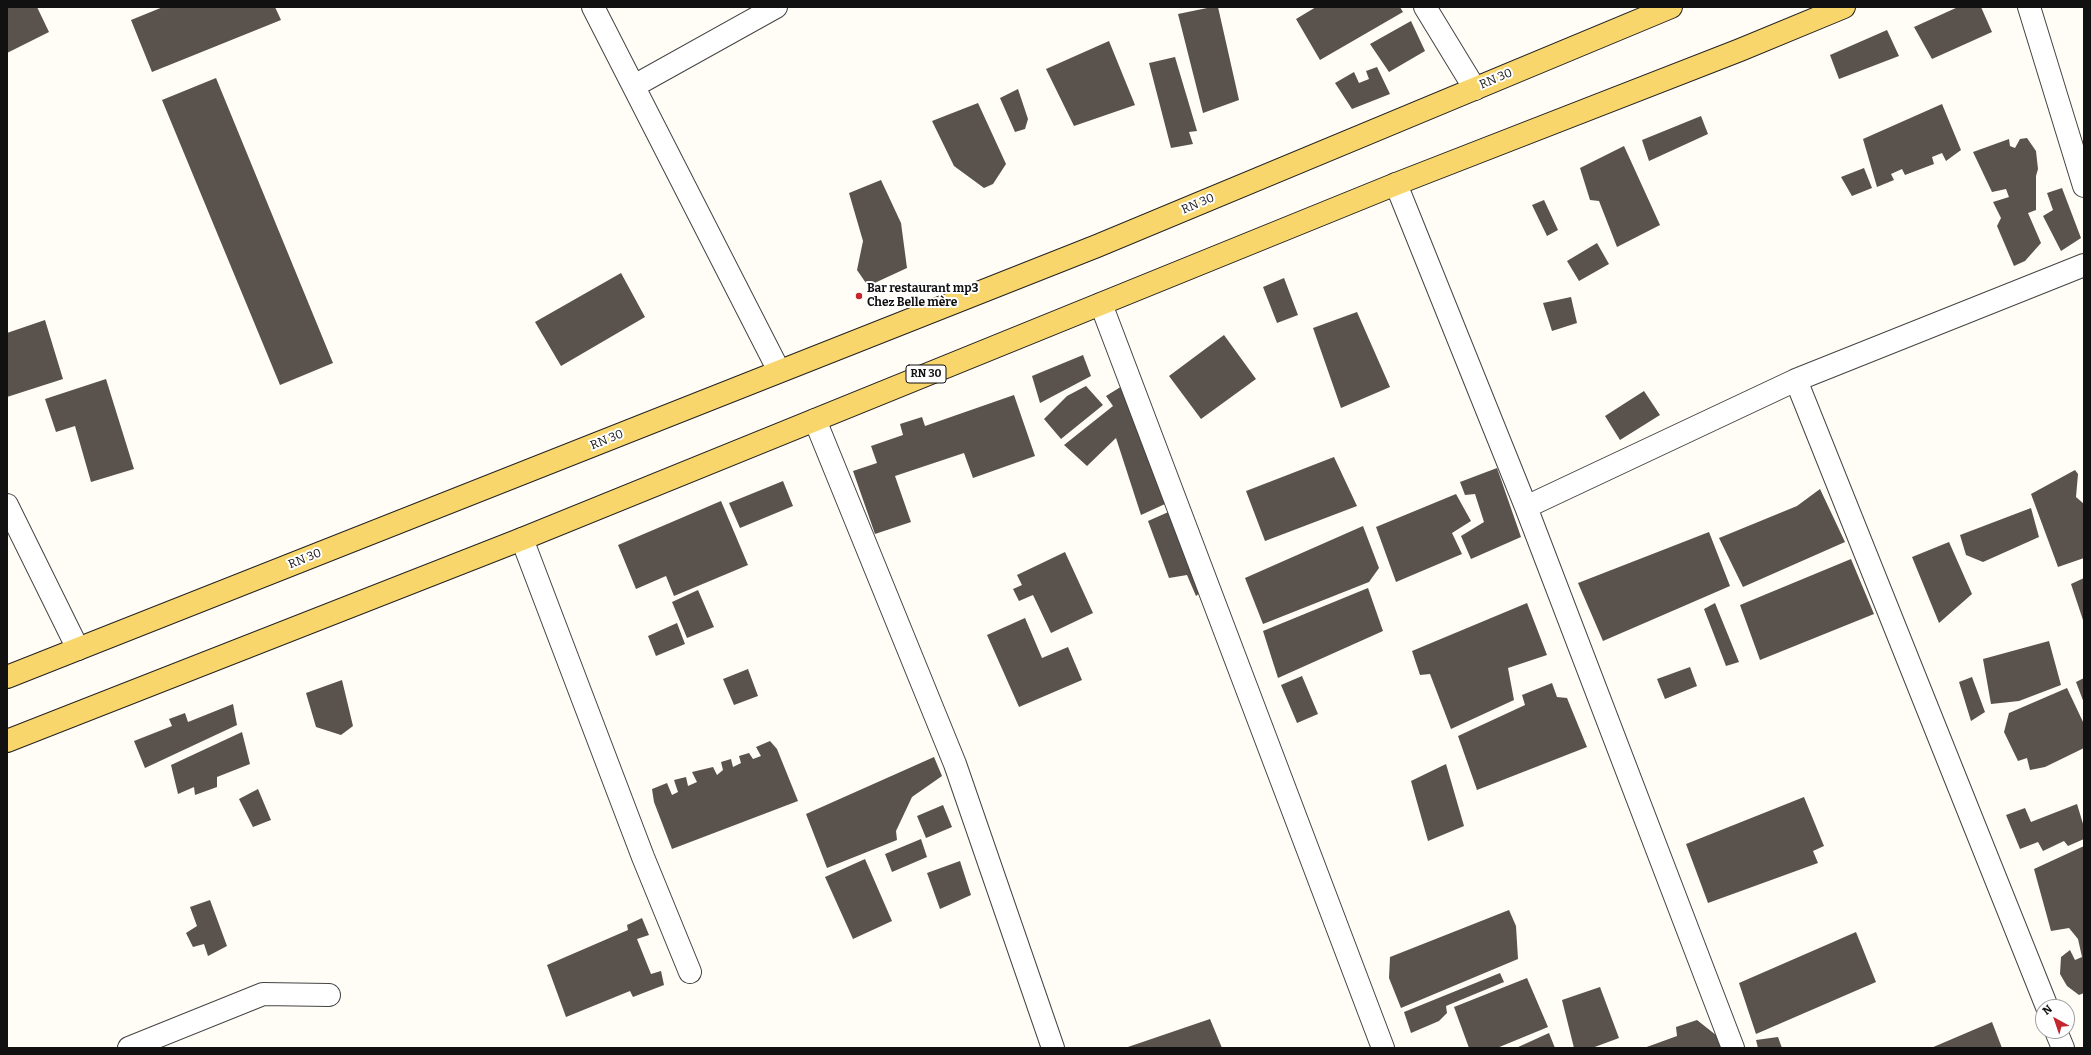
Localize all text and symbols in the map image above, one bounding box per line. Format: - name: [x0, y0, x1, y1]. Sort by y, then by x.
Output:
- street label: RN 30: [1477, 66, 1515, 92]
- street label: RN 30: [1179, 191, 1217, 217]
- place label: Bar restaurant mp3 Chez Belle mère: [867, 282, 978, 310]
- marker: Bar restaurant mp3 Chez Belle mère: [854, 291, 864, 301]
- road number: RN 30: [906, 365, 946, 383]
- street label: RN 30: [588, 427, 626, 453]
- street label: RN 30: [286, 546, 324, 572]
- north arrow: [2035, 999, 2075, 1039]
- text: N: [2040, 1002, 2055, 1018]

